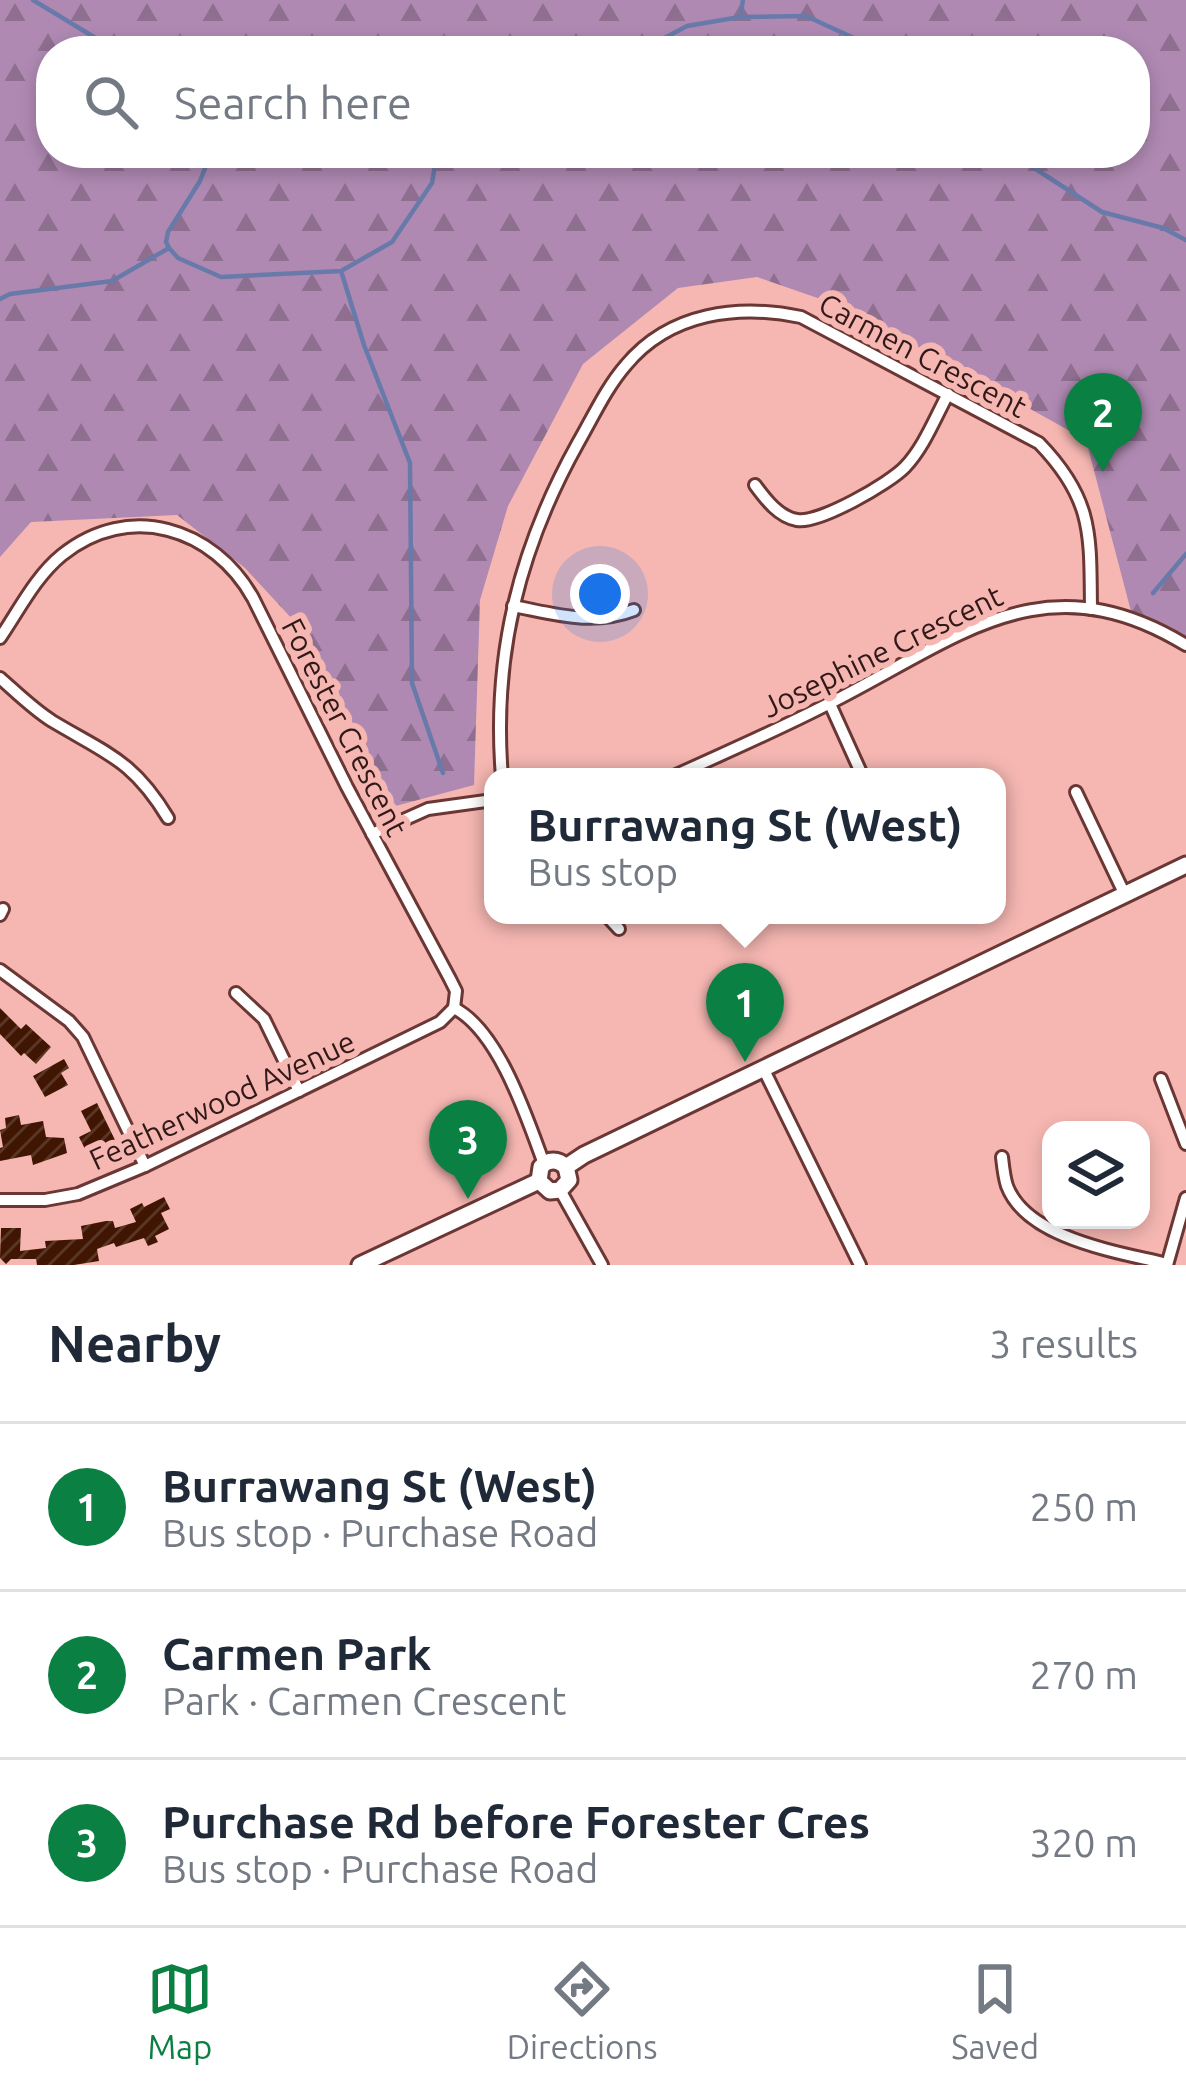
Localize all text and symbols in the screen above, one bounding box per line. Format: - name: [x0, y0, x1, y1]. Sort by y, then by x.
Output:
- search box: [36, 36, 1150, 168]
- icon: search: [78, 69, 144, 135]
- text: Search here: [174, 77, 412, 128]
- street label: Carmen Crescent: [813, 286, 1033, 424]
- pin: 2: [1064, 373, 1142, 472]
- your location: [570, 564, 630, 624]
- street label: Josephine Crescent: [756, 578, 1008, 724]
- street label: Forester Crescent: [276, 613, 415, 842]
- popup: [484, 768, 1006, 924]
- text: Burrawang St (West): [527, 799, 963, 850]
- text: Bus stop: [527, 850, 678, 893]
- pin: 1: [706, 963, 784, 1062]
- street label: Featherwood Avenue: [84, 1024, 360, 1176]
- pin: 3: [429, 1100, 507, 1199]
- map controls: [1042, 1121, 1150, 1229]
- button: layers: [1042, 1121, 1150, 1229]
- text: Nearby: [48, 1314, 221, 1372]
- text: 3 results: [989, 1322, 1138, 1365]
- text: Burrawang St (West): [162, 1460, 597, 1511]
- text: 1: [76, 1485, 98, 1528]
- text: 250 m: [1029, 1485, 1138, 1528]
- text: Bus stop · Purchase Road: [162, 1511, 598, 1554]
- text: Carmen Park: [162, 1628, 432, 1679]
- text: 2: [76, 1653, 98, 1696]
- text: 270 m: [1029, 1653, 1138, 1696]
- text: Park · Carmen Crescent: [162, 1679, 566, 1722]
- text: Purchase Rd before Forester Cres: [162, 1796, 870, 1847]
- text: 3: [76, 1821, 98, 1864]
- text: 320 m: [1029, 1821, 1138, 1864]
- text: Bus stop · Purchase Road: [162, 1847, 598, 1890]
- tab: Map: [147, 1956, 213, 2065]
- tab: Directions: [507, 1956, 657, 2065]
- tab: Saved: [951, 1956, 1039, 2065]

